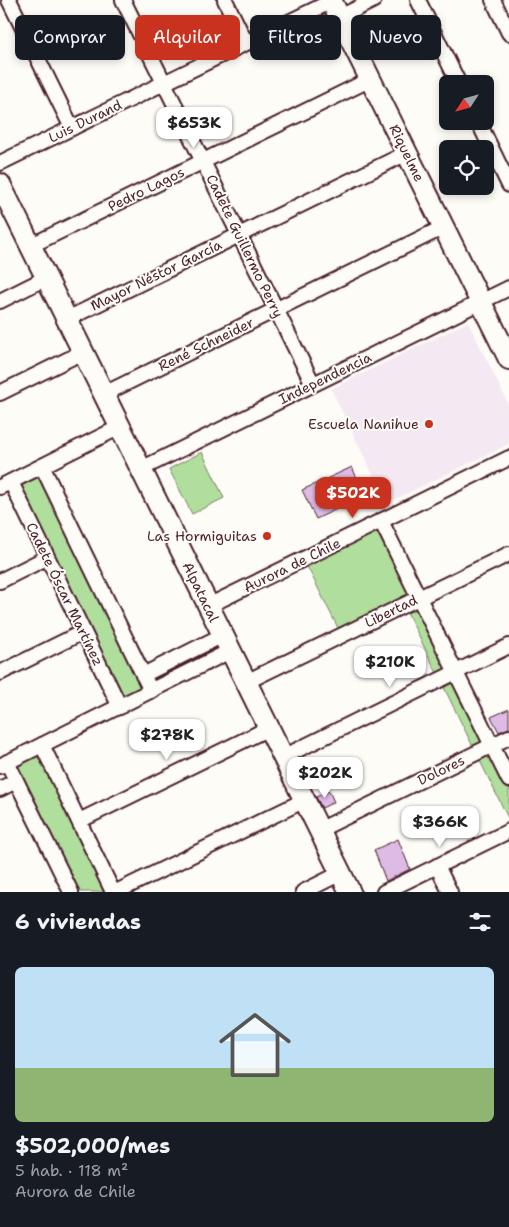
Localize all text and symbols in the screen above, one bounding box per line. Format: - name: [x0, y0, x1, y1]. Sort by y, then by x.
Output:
- chip: Comprar: [15, 15, 125, 60]
- chip: Alquilar: [135, 15, 240, 60]
- chip: Filtros: [250, 15, 341, 60]
- chip: Nuevo: [351, 15, 441, 60]
- north arrow: [439, 75, 494, 130]
- map controls: [439, 75, 494, 195]
- street label: Luis Durand: [45, 95, 125, 147]
- pin: $653K: [159, 106, 229, 149]
- text: $653K: [167, 112, 221, 133]
- street label: Riquelme: [385, 121, 429, 185]
- button: locate: [439, 140, 494, 195]
- street label: Pedro Lagos: [105, 163, 187, 215]
- street label: Cadete Guillermo Perry: [202, 171, 288, 321]
- street label: Mayor Néstor García: [87, 235, 225, 315]
- street label: René Schneider: [155, 313, 257, 375]
- street label: Independencia: [276, 348, 375, 408]
- place label: Escuela Nanihue: [308, 415, 419, 433]
- marker: Escuela Nanihue: [423, 418, 435, 430]
- pin: $502K: [318, 476, 388, 519]
- text: $502K: [326, 482, 380, 503]
- street label: Cadete Óscar Martínez: [22, 519, 108, 669]
- place label: Las Hormiguitas: [147, 527, 257, 545]
- marker: Las Hormiguitas: [261, 530, 273, 542]
- street label: Aurora de Chile: [241, 534, 344, 596]
- street label: Alpatacal: [179, 559, 224, 626]
- street label: Libertad: [362, 590, 420, 631]
- pin: $210K: [355, 646, 425, 688]
- text: $210K: [365, 651, 415, 672]
- pin: $278K: [132, 718, 202, 761]
- text: $278K: [140, 724, 194, 745]
- street label: Dolores: [414, 751, 468, 789]
- pin: $202K: [290, 756, 360, 799]
- text: $202K: [298, 762, 352, 783]
- pin: $366K: [405, 806, 475, 848]
- text: $366K: [412, 811, 468, 832]
- text: 6 viviendas: [15, 908, 141, 936]
- icon: filters: [466, 908, 494, 936]
- icon: home: [210, 1000, 300, 1090]
- text: $502,000/mes: [15, 1132, 170, 1160]
- text: 5 hab. · 118 m²: [15, 1160, 128, 1181]
- text: Aurora de Chile: [15, 1181, 136, 1202]

